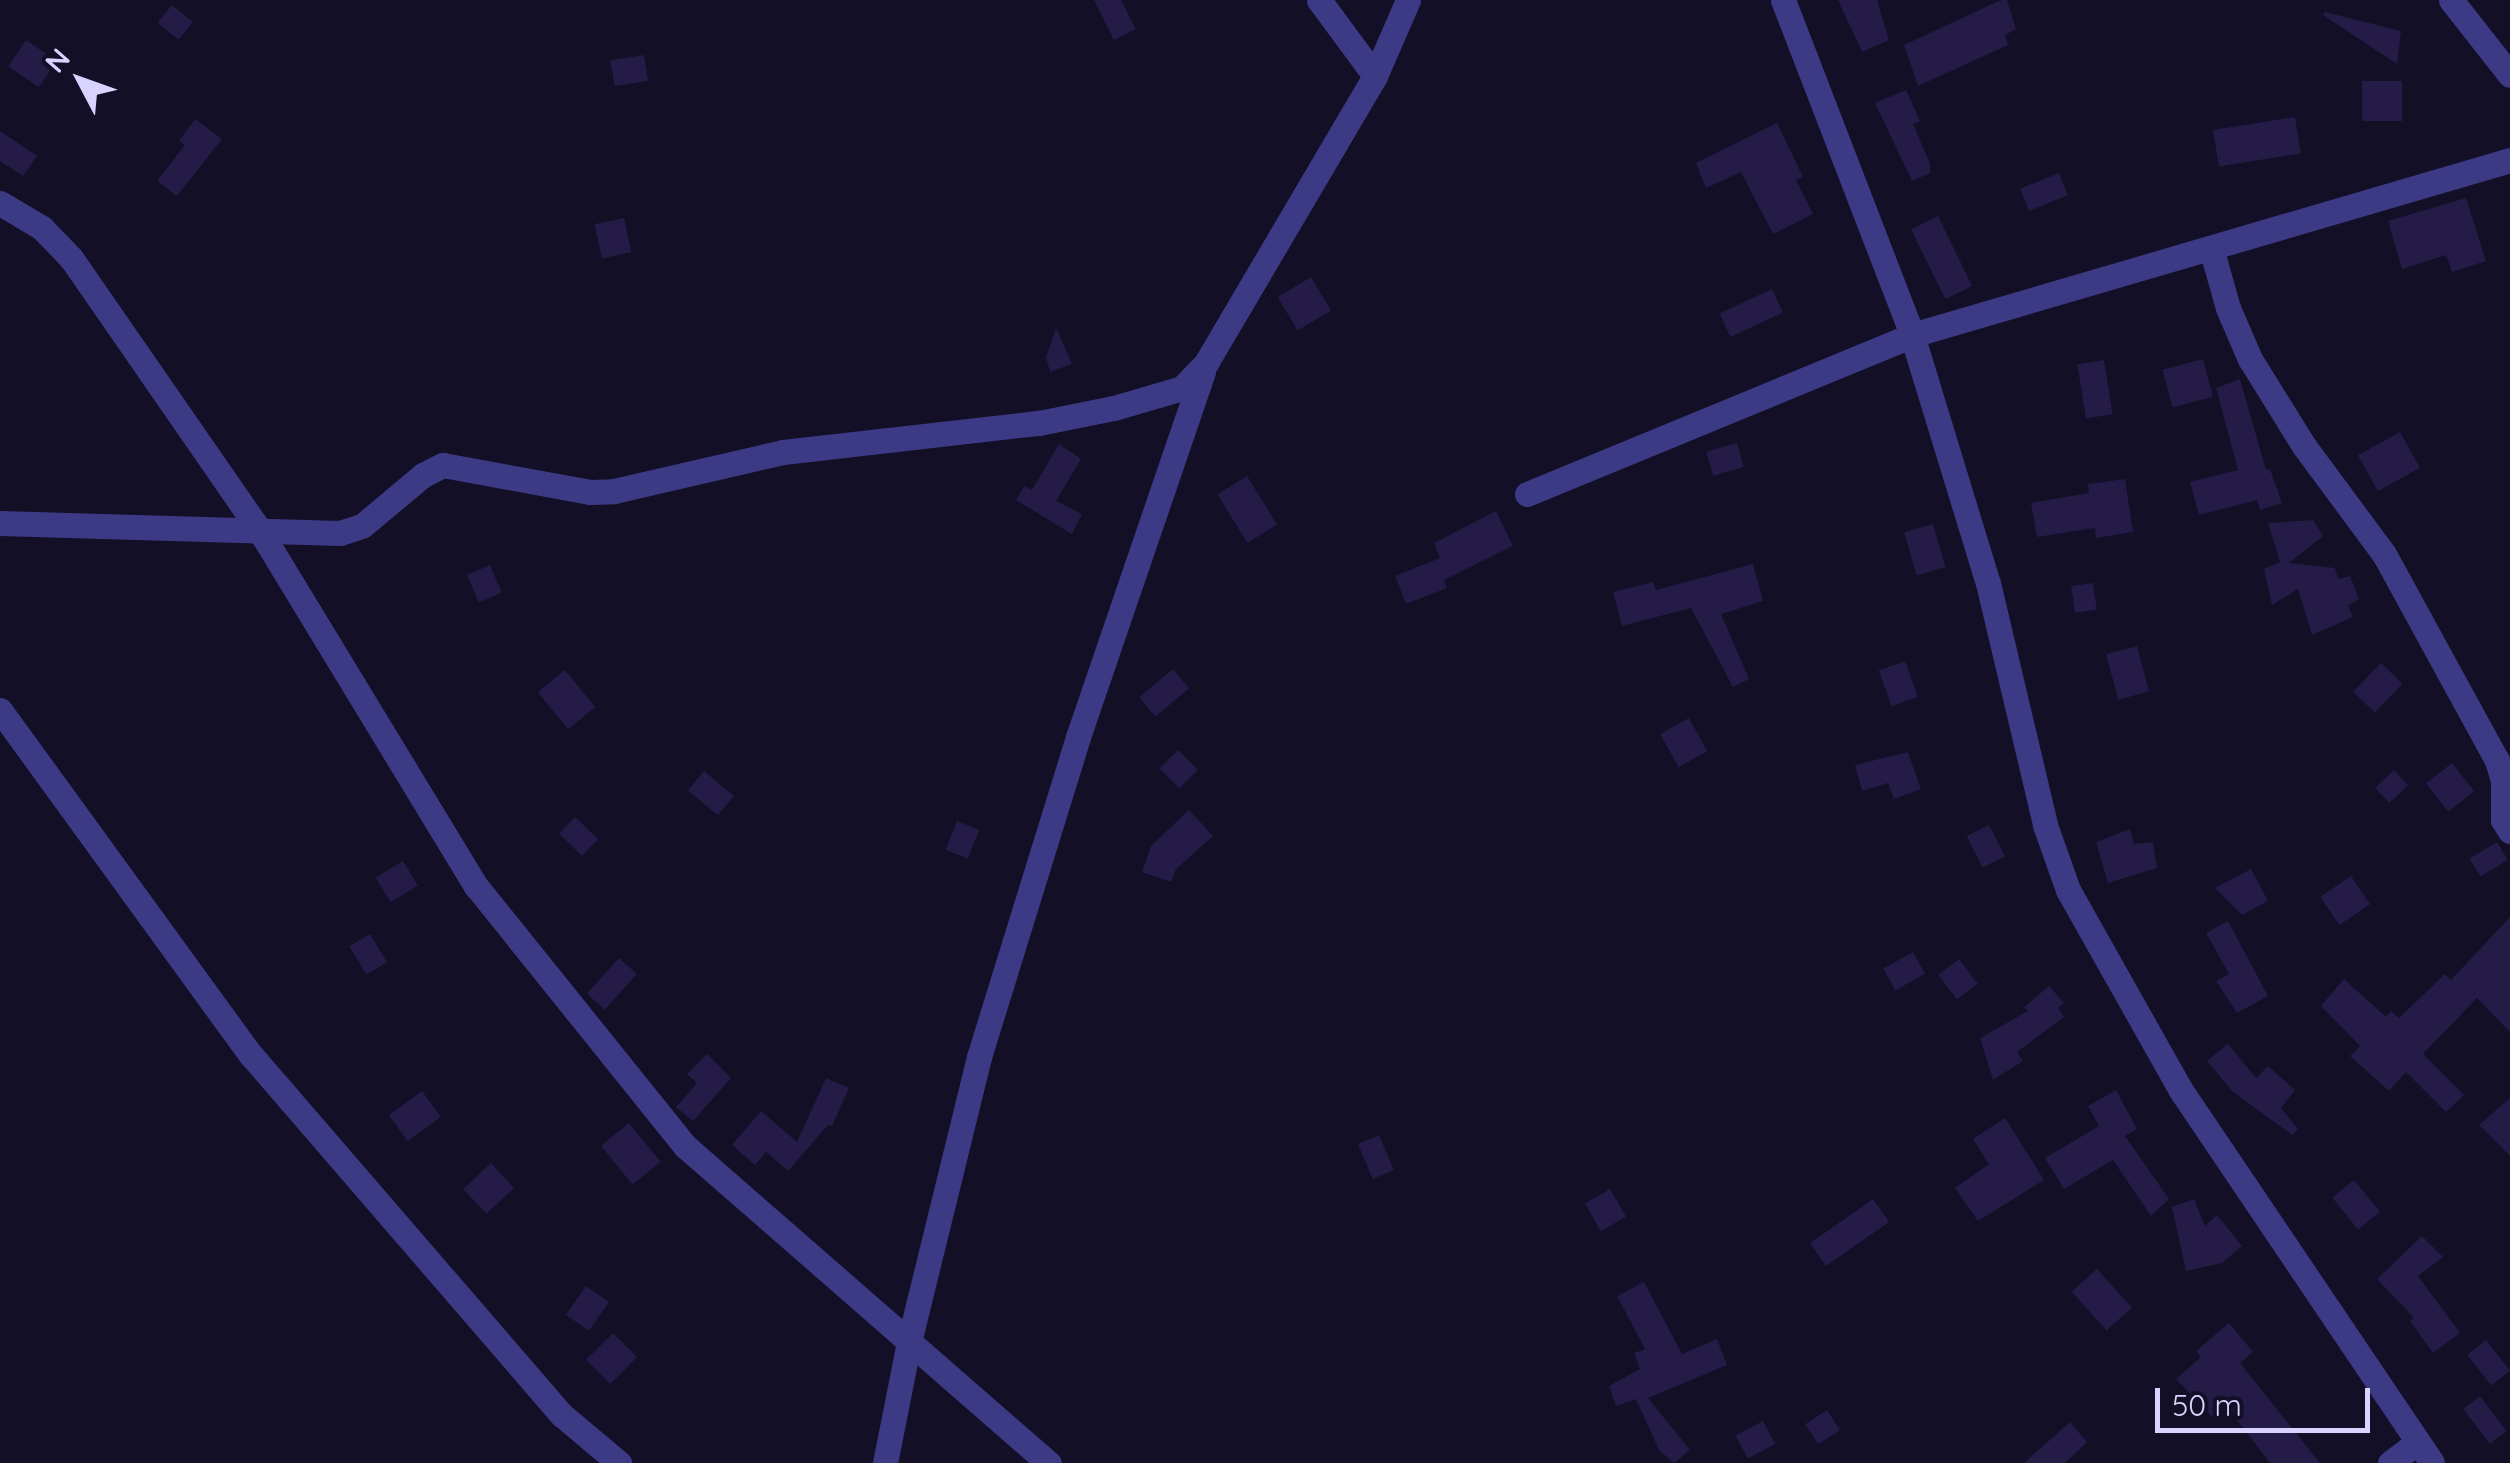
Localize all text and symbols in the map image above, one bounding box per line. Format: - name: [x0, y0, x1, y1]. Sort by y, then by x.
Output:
- north arrow: [30, 30, 130, 130]
- text: N: [37, 41, 77, 79]
- scale bar: [2160, 1368, 2375, 1430]
- text: 50 m: [2172, 1386, 2242, 1424]

